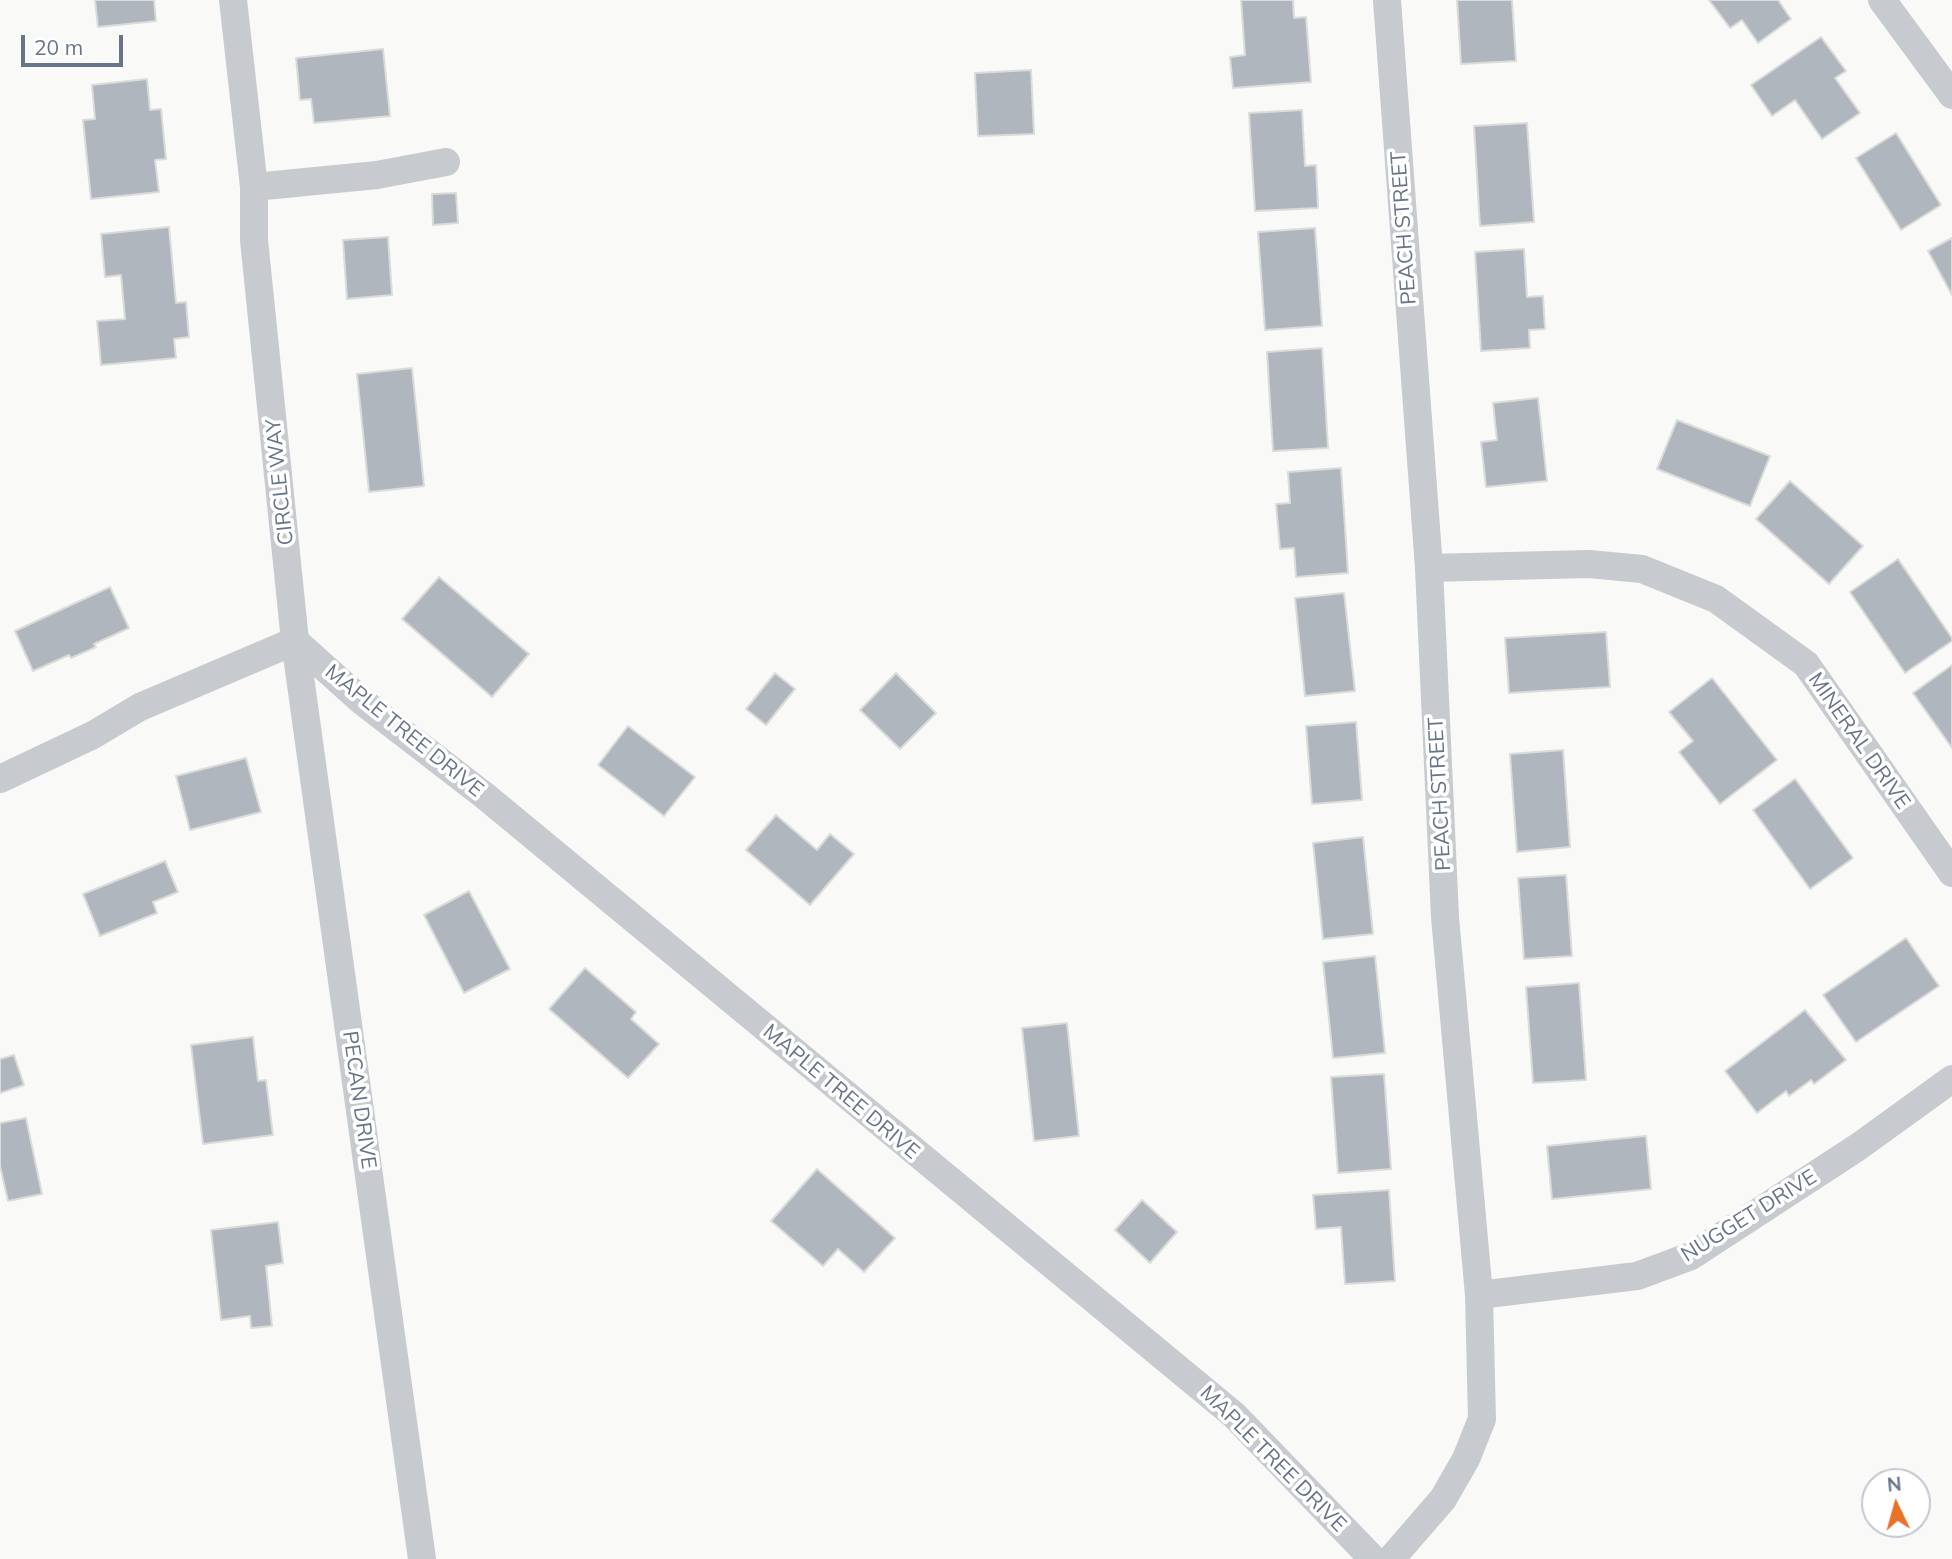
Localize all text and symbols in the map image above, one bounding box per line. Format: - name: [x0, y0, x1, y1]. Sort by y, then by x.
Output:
- scale bar: [24, 21, 126, 65]
- text: 20 m: [34, 34, 83, 60]
- street label: PEACH STREET: [1386, 150, 1422, 306]
- street label: CIRCLE WAY: [261, 418, 299, 546]
- street label: MAPLE TREE DRIVE: [320, 659, 488, 803]
- street label: MINERAL DRIVE: [1803, 668, 1915, 814]
- street label: PEACH STREET: [1423, 716, 1457, 872]
- street label: MAPLE TREE DRIVE: [758, 1019, 924, 1165]
- street label: PECAN DRIVE: [337, 1029, 381, 1171]
- street label: NUGGET DRIVE: [1677, 1164, 1821, 1268]
- street label: MAPLE TREE DRIVE: [1195, 1381, 1351, 1537]
- north arrow: [1861, 1468, 1931, 1538]
- text: N: [1886, 1471, 1903, 1497]

